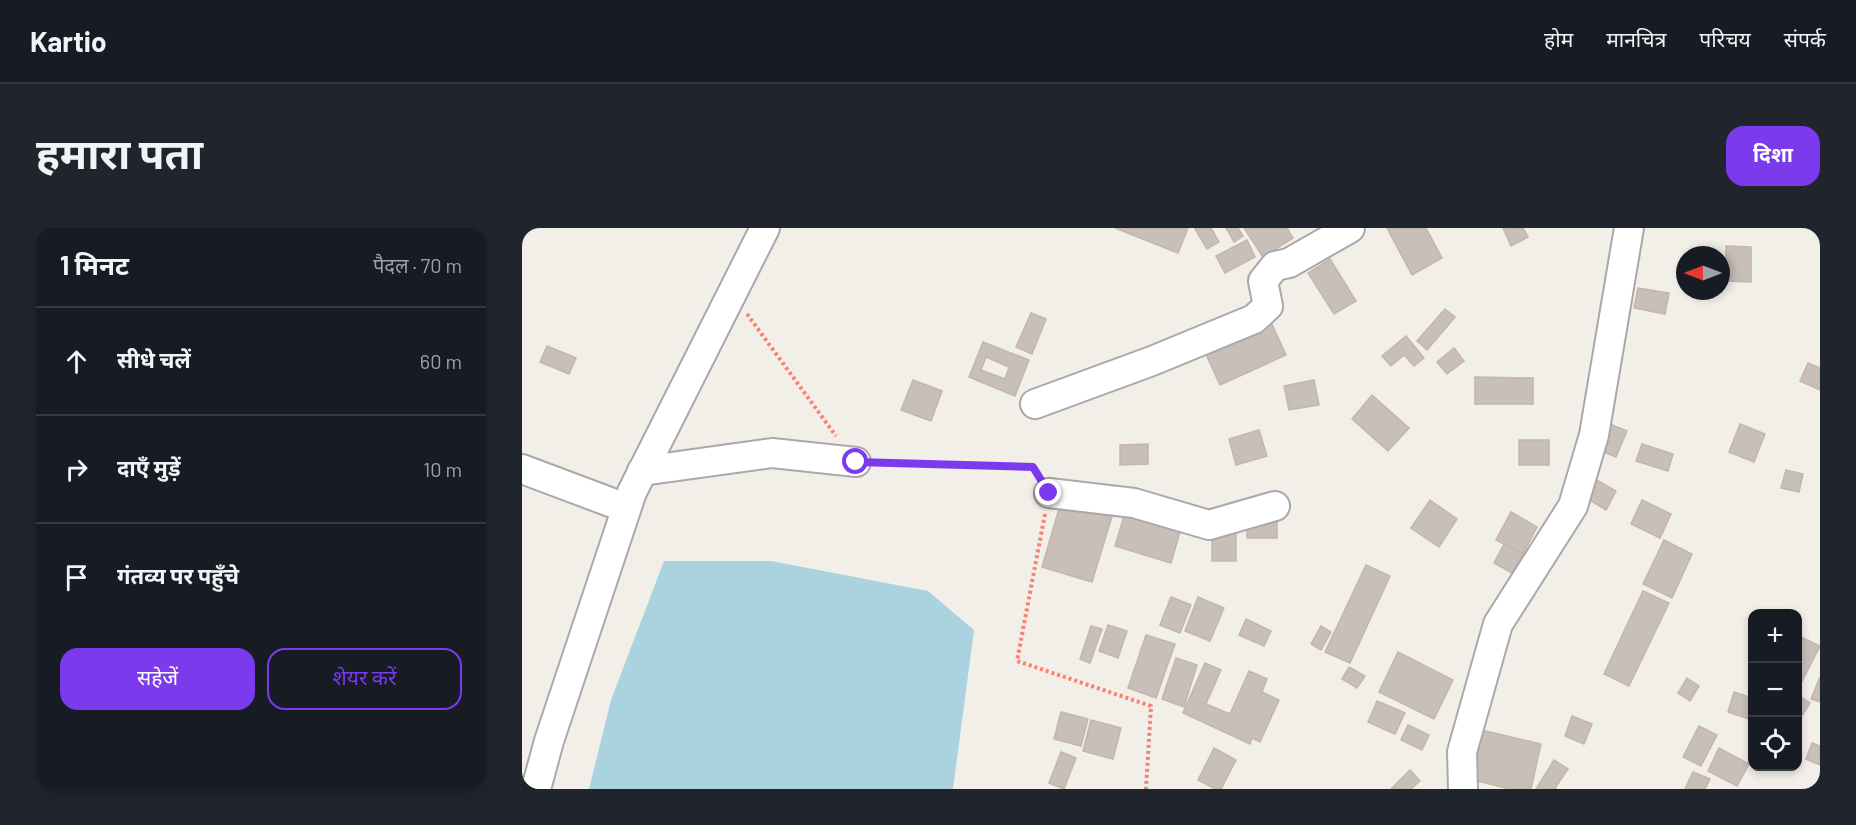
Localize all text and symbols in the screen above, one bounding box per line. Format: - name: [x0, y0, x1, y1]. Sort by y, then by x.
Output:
- text: Kartio: [30, 24, 107, 58]
- text: होम: [1544, 26, 1573, 51]
- text: मानचित्र: [1606, 26, 1666, 51]
- text: परिचय: [1699, 26, 1751, 51]
- text: संपर्क: [1784, 26, 1826, 51]
- button: दिशा: [1726, 126, 1820, 186]
- text: हमारा पता: [36, 127, 203, 177]
- north arrow: [1676, 246, 1730, 300]
- text: 1 मिनट: [60, 249, 129, 280]
- text: पैदल · 70 m: [373, 253, 462, 277]
- icon: ahead: [60, 345, 93, 378]
- text: सीधे चलें: [117, 346, 191, 372]
- text: 60 m: [420, 349, 462, 373]
- route start: [842, 448, 868, 474]
- icon: right: [60, 453, 93, 486]
- text: दाएँ मुड़ें: [117, 454, 180, 480]
- text: 10 m: [423, 457, 462, 481]
- route end: [1035, 479, 1061, 505]
- icon: arrive: [60, 561, 93, 594]
- text: गंतव्य पर पहुँचे: [117, 562, 239, 588]
- map controls: [1748, 609, 1802, 771]
- button: +: [1748, 609, 1802, 663]
- button: सहेजें: [60, 648, 255, 710]
- button: शेयर करें: [267, 648, 462, 710]
- button: −: [1748, 663, 1802, 717]
- button: locate: [1748, 717, 1802, 771]

